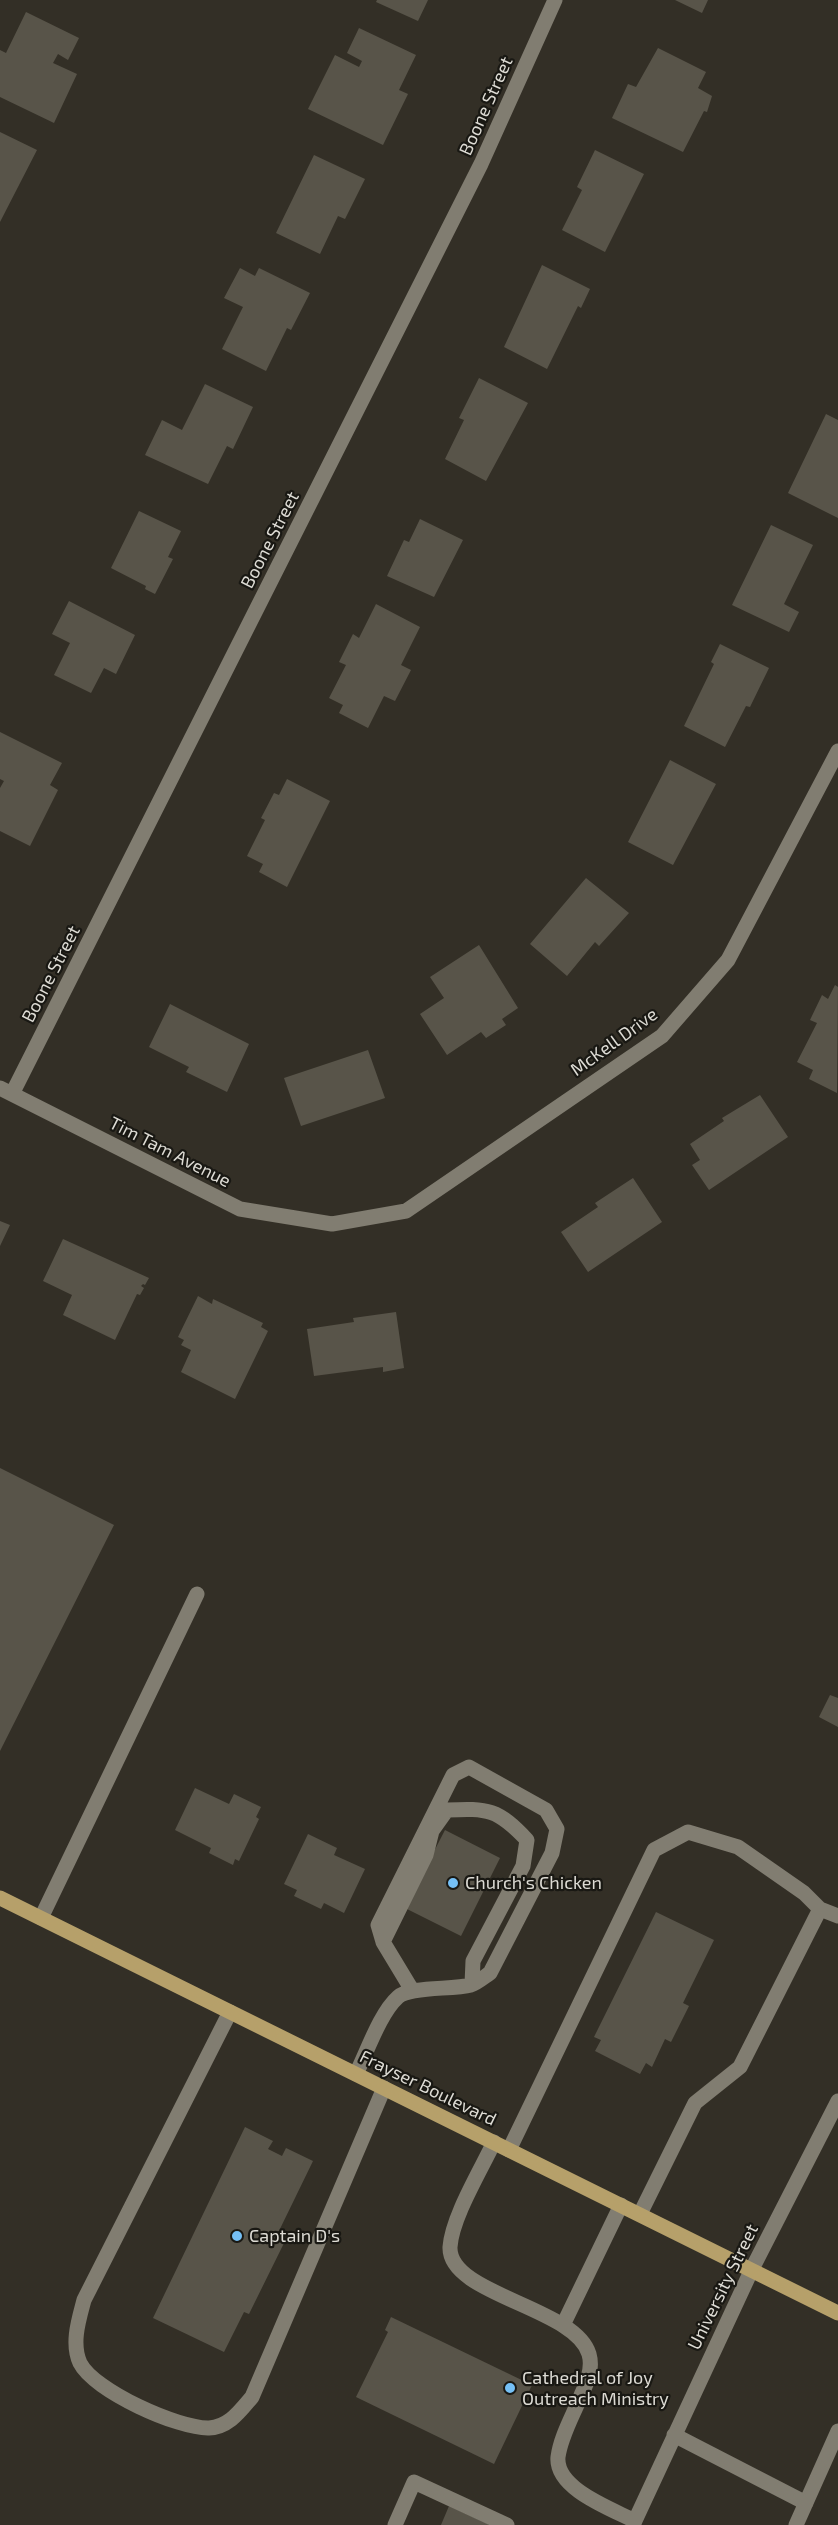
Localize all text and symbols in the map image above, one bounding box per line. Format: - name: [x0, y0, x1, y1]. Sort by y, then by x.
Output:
- street label: Boone Street: [455, 53, 517, 159]
- street label: Boone Street: [236, 488, 304, 592]
- street label: Boone Street: [17, 922, 85, 1026]
- street label: McKell Drive: [566, 1003, 662, 1081]
- street label: Tim Tam Avenue: [106, 1112, 234, 1192]
- place label: Church's Chicken: [465, 1872, 602, 1894]
- marker: Church's Chicken: [446, 1876, 460, 1890]
- street label: Frayser Boulevard: [356, 2046, 500, 2130]
- street label: University Street: [683, 2221, 763, 2353]
- place label: Captain D's: [249, 2225, 340, 2247]
- marker: Captain D's: [230, 2229, 244, 2243]
- place label: Cathedral of Joy Outreach Ministry: [522, 2367, 669, 2410]
- marker: Cathedral of Joy Outreach Ministry: [503, 2381, 517, 2395]

